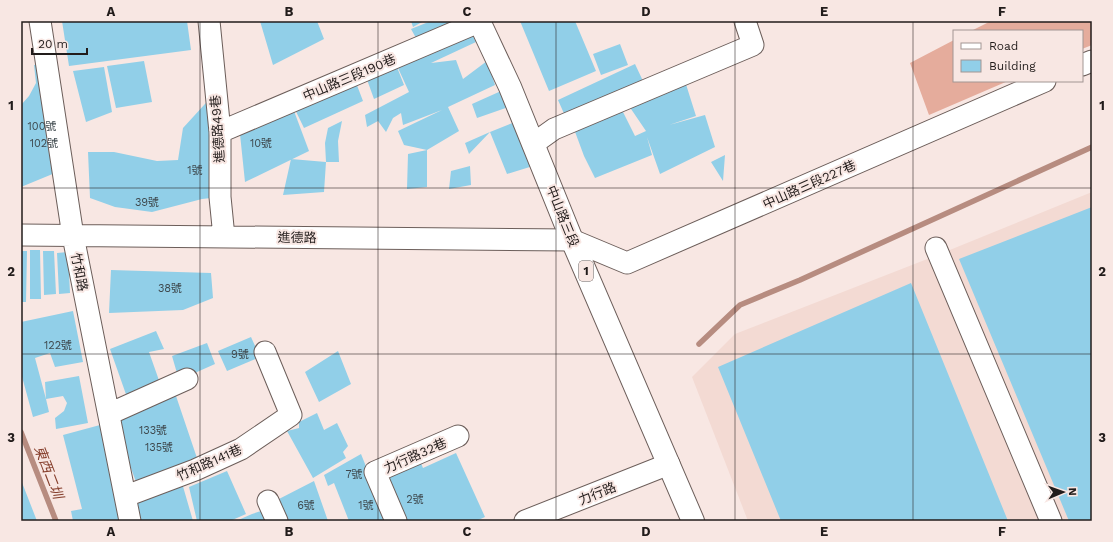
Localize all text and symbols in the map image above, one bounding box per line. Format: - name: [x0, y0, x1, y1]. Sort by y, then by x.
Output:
- text: A: [107, 4, 116, 19]
- text: B: [285, 4, 294, 19]
- text: C: [463, 4, 472, 19]
- text: D: [641, 4, 651, 19]
- text: E: [820, 4, 828, 19]
- text: F: [998, 4, 1006, 19]
- scale bar: [32, 30, 87, 56]
- legend: [953, 30, 1083, 82]
- text: 20 m: [38, 37, 68, 51]
- text: Road: [989, 39, 1018, 53]
- street label: 中山路三段190巷: [301, 51, 398, 104]
- text: Building: [989, 59, 1036, 73]
- street label: 進德路49巷: [208, 95, 227, 163]
- text: 1: [8, 98, 14, 113]
- text: 1: [1099, 98, 1105, 113]
- house number: 100號: [28, 120, 56, 133]
- house number: 102號: [30, 137, 58, 150]
- house number: 10號: [250, 137, 272, 150]
- street label: 中山路三段227巷: [760, 157, 858, 212]
- house number: 1號: [187, 164, 203, 177]
- street label: 中山路三段: [543, 183, 582, 249]
- house number: 39號: [135, 196, 159, 209]
- street label: 進德路: [277, 230, 317, 245]
- street label: 竹和路: [68, 252, 91, 293]
- road number: 1: [579, 261, 593, 281]
- text: 2: [7, 264, 15, 279]
- text: 2: [1098, 264, 1106, 279]
- house number: 38號: [158, 282, 182, 295]
- house number: 122號: [44, 339, 72, 352]
- house number: 9號: [231, 348, 249, 361]
- house number: 133號: [139, 424, 167, 437]
- text: 3: [7, 430, 15, 445]
- text: 3: [1098, 430, 1106, 445]
- street label: 力行路32巷: [381, 435, 449, 476]
- house number: 135號: [145, 441, 173, 454]
- street label: 竹和路141巷: [174, 441, 244, 484]
- water label: 東西二圳: [31, 443, 67, 503]
- house number: 7號: [345, 468, 363, 481]
- north arrow: [1043, 472, 1083, 512]
- street label: 力行路: [576, 479, 618, 508]
- text: N: [1066, 487, 1079, 496]
- house number: 2號: [406, 493, 424, 506]
- house number: 6號: [297, 499, 315, 512]
- house number: 1號: [358, 499, 374, 512]
- text: A: [107, 524, 116, 539]
- text: B: [285, 524, 294, 539]
- text: C: [463, 524, 472, 539]
- text: D: [641, 524, 651, 539]
- text: E: [820, 524, 828, 539]
- text: F: [998, 524, 1006, 539]

